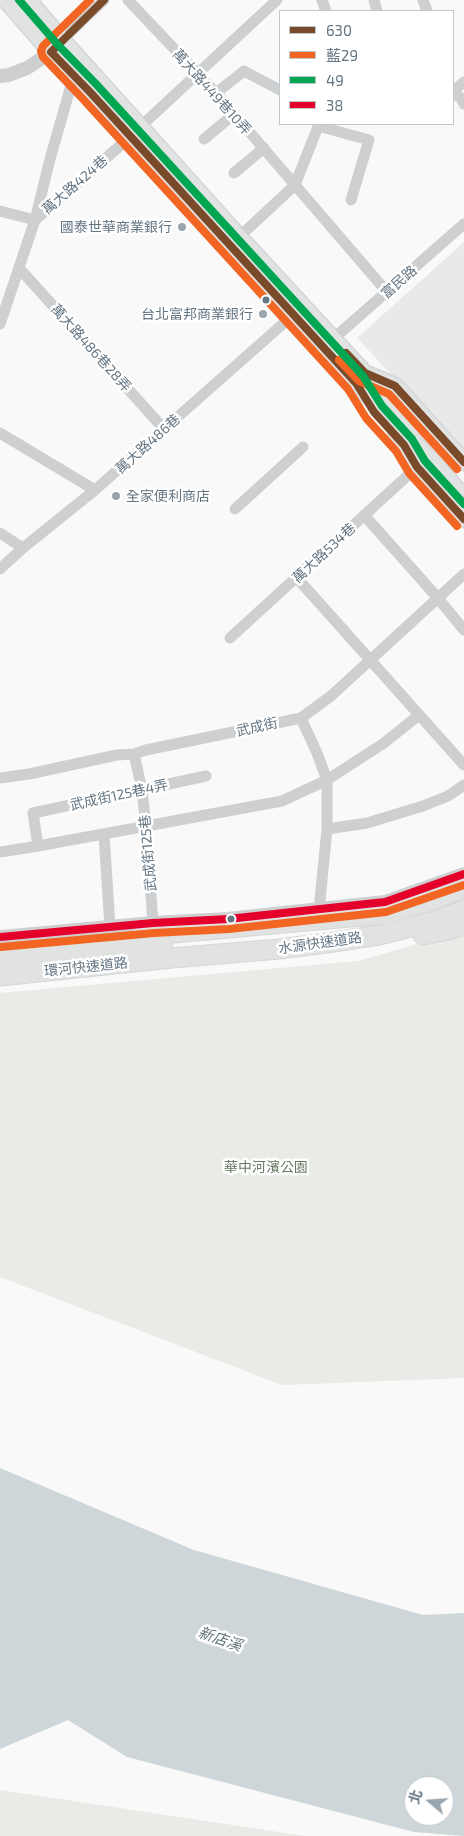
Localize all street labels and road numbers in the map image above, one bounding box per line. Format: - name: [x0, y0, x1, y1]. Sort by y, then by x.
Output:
- street label: 萬大路449巷10弄: [169, 46, 255, 138]
- street label: 萬大路424巷: [39, 152, 111, 218]
- street label: 富民路: [378, 262, 420, 302]
- street label: 萬大路486巷28弄: [47, 301, 135, 395]
- street label: 萬大路486巷: [112, 411, 184, 477]
- street label: 萬大路534巷: [289, 520, 359, 586]
- street label: 武成街: [235, 714, 279, 740]
- street label: 武成街125巷4弄: [69, 776, 169, 814]
- street label: 武成街125巷: [136, 814, 160, 892]
- street label: 水源快速道路: [277, 929, 363, 957]
- street label: 環河快速道路: [43, 954, 129, 980]

